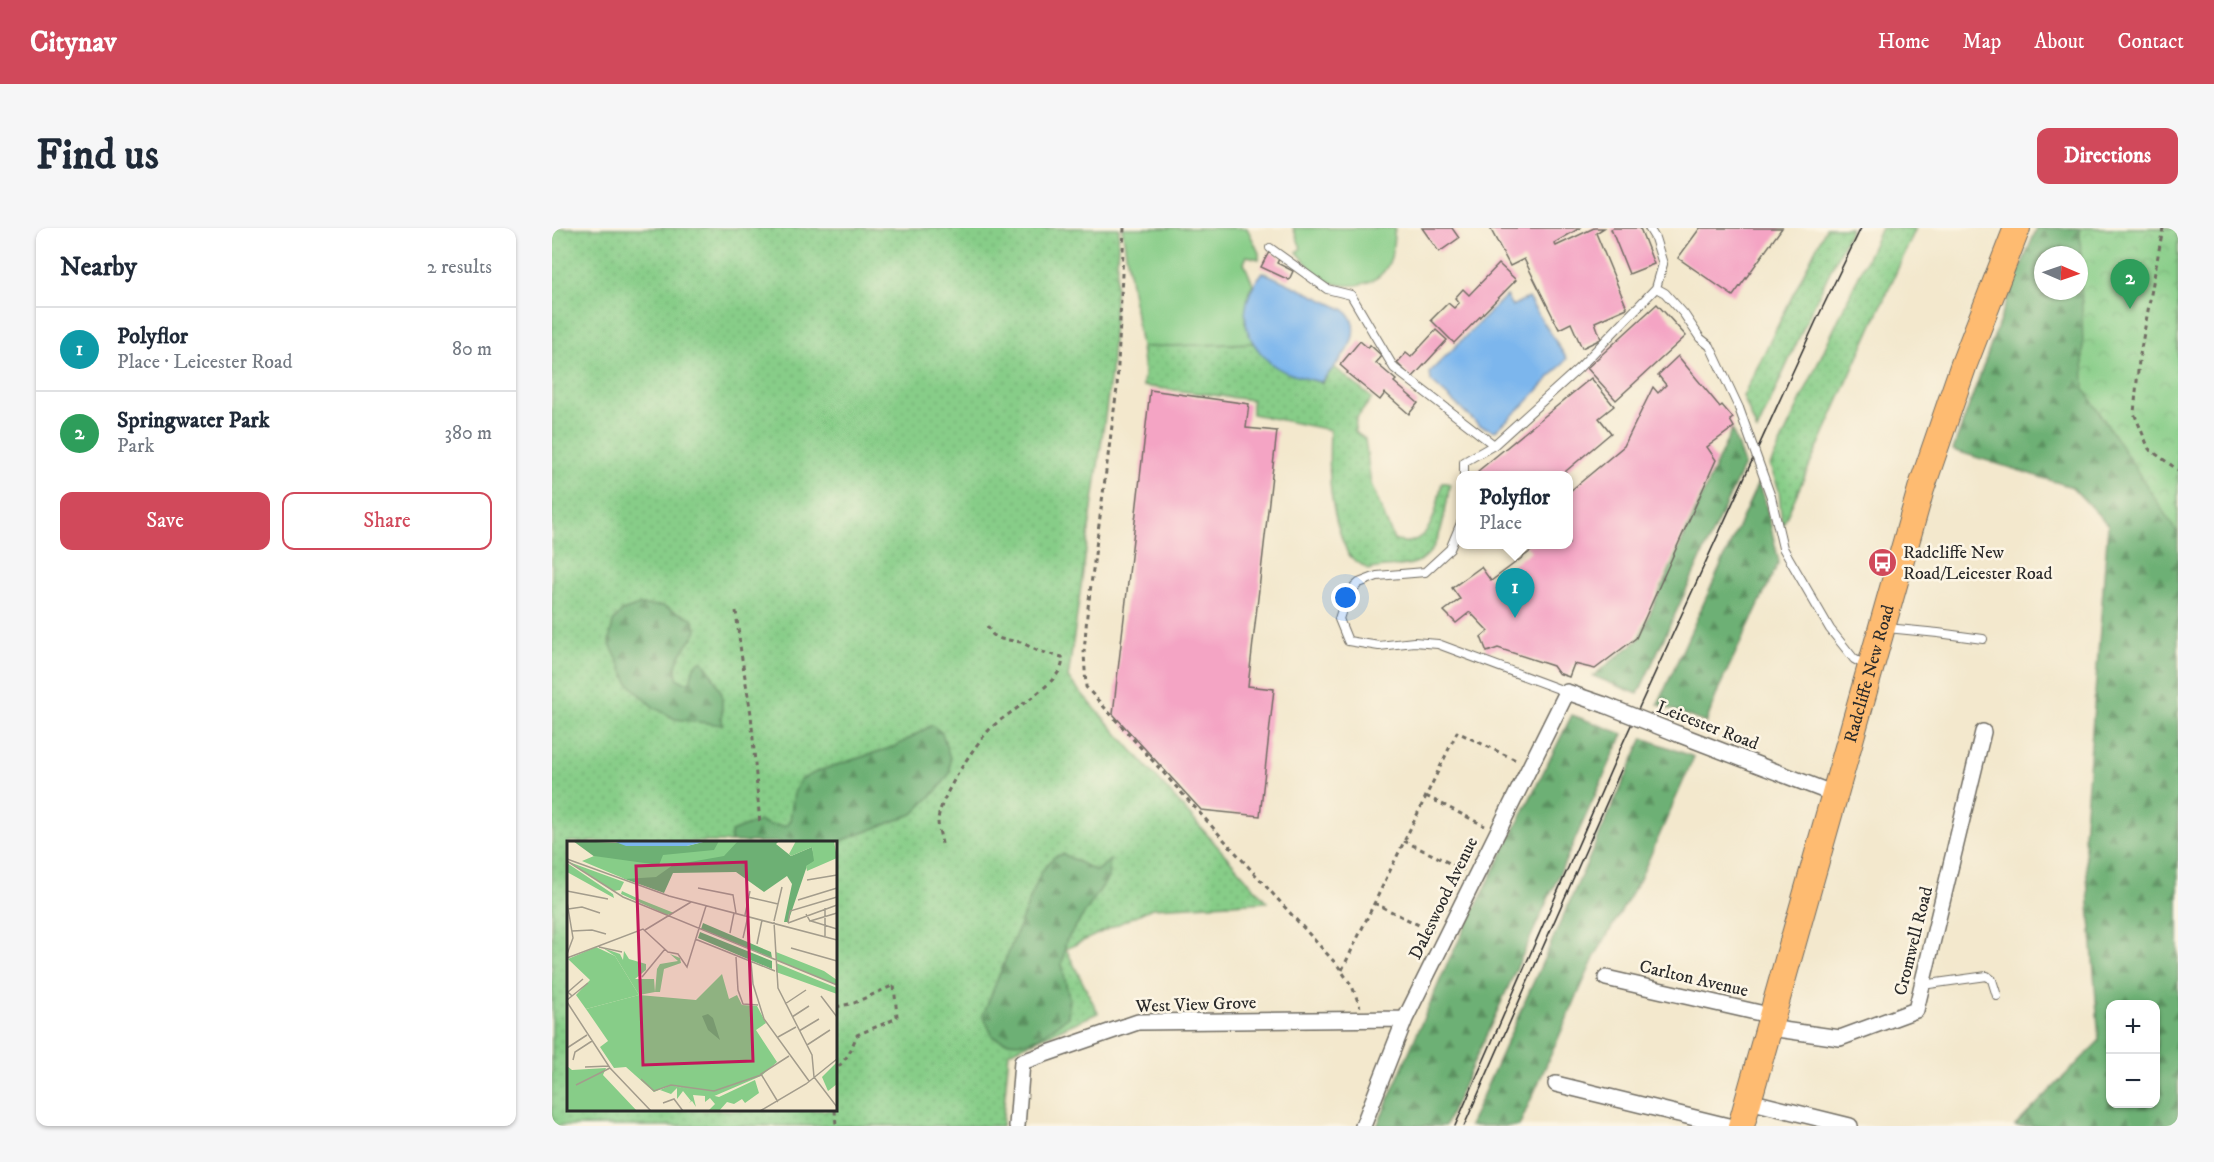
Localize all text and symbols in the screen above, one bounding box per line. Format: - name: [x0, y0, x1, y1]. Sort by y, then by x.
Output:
- text: Citynav: [30, 25, 117, 60]
- text: Home: [1878, 29, 1930, 55]
- text: Map: [1963, 29, 2001, 55]
- text: About: [2034, 29, 2085, 55]
- text: Contact: [2118, 29, 2184, 55]
- button: Directions: [2037, 128, 2178, 184]
- text: Find us: [36, 130, 159, 182]
- north arrow: [2034, 246, 2088, 300]
- text: Nearby: [60, 251, 137, 284]
- text: 2 results: [427, 255, 492, 280]
- pin: 2: [2110, 260, 2150, 309]
- text: Polyflor: [117, 323, 188, 350]
- text: 1: [76, 337, 83, 362]
- text: 80 m: [452, 337, 492, 362]
- text: Place · Leicester Road: [117, 350, 293, 375]
- text: Springwater Park: [117, 407, 270, 434]
- text: 2: [75, 421, 84, 446]
- text: 380 m: [444, 421, 492, 446]
- text: Park: [117, 434, 154, 459]
- popup: [1456, 471, 1573, 549]
- text: Polyflor: [1479, 484, 1550, 511]
- button: Save: [60, 492, 270, 550]
- button: Share: [282, 492, 492, 550]
- text: Place: [1479, 511, 1522, 536]
- place label: Radcliffe New Road/Leicester Road: [1903, 542, 2053, 585]
- bus stop icon: Radcliffe New Road/Leicester Road: [1866, 546, 1898, 578]
- pin: 1: [1496, 568, 1534, 618]
- your location: [1331, 583, 1360, 612]
- street label: Radcliffe New Road: [1840, 602, 1900, 745]
- street label: Leicester Road: [1654, 696, 1762, 755]
- street label: Daleswood Avenue: [1405, 834, 1483, 963]
- inset map: [567, 841, 837, 1111]
- street label: Cromwell Road: [1890, 884, 1938, 998]
- street label: Carlton Avenue: [1637, 956, 1750, 1002]
- street label: West View Grove: [1134, 992, 1257, 1018]
- map controls: [2106, 1000, 2160, 1108]
- button: +: [2106, 1000, 2160, 1054]
- button: −: [2106, 1054, 2160, 1108]

